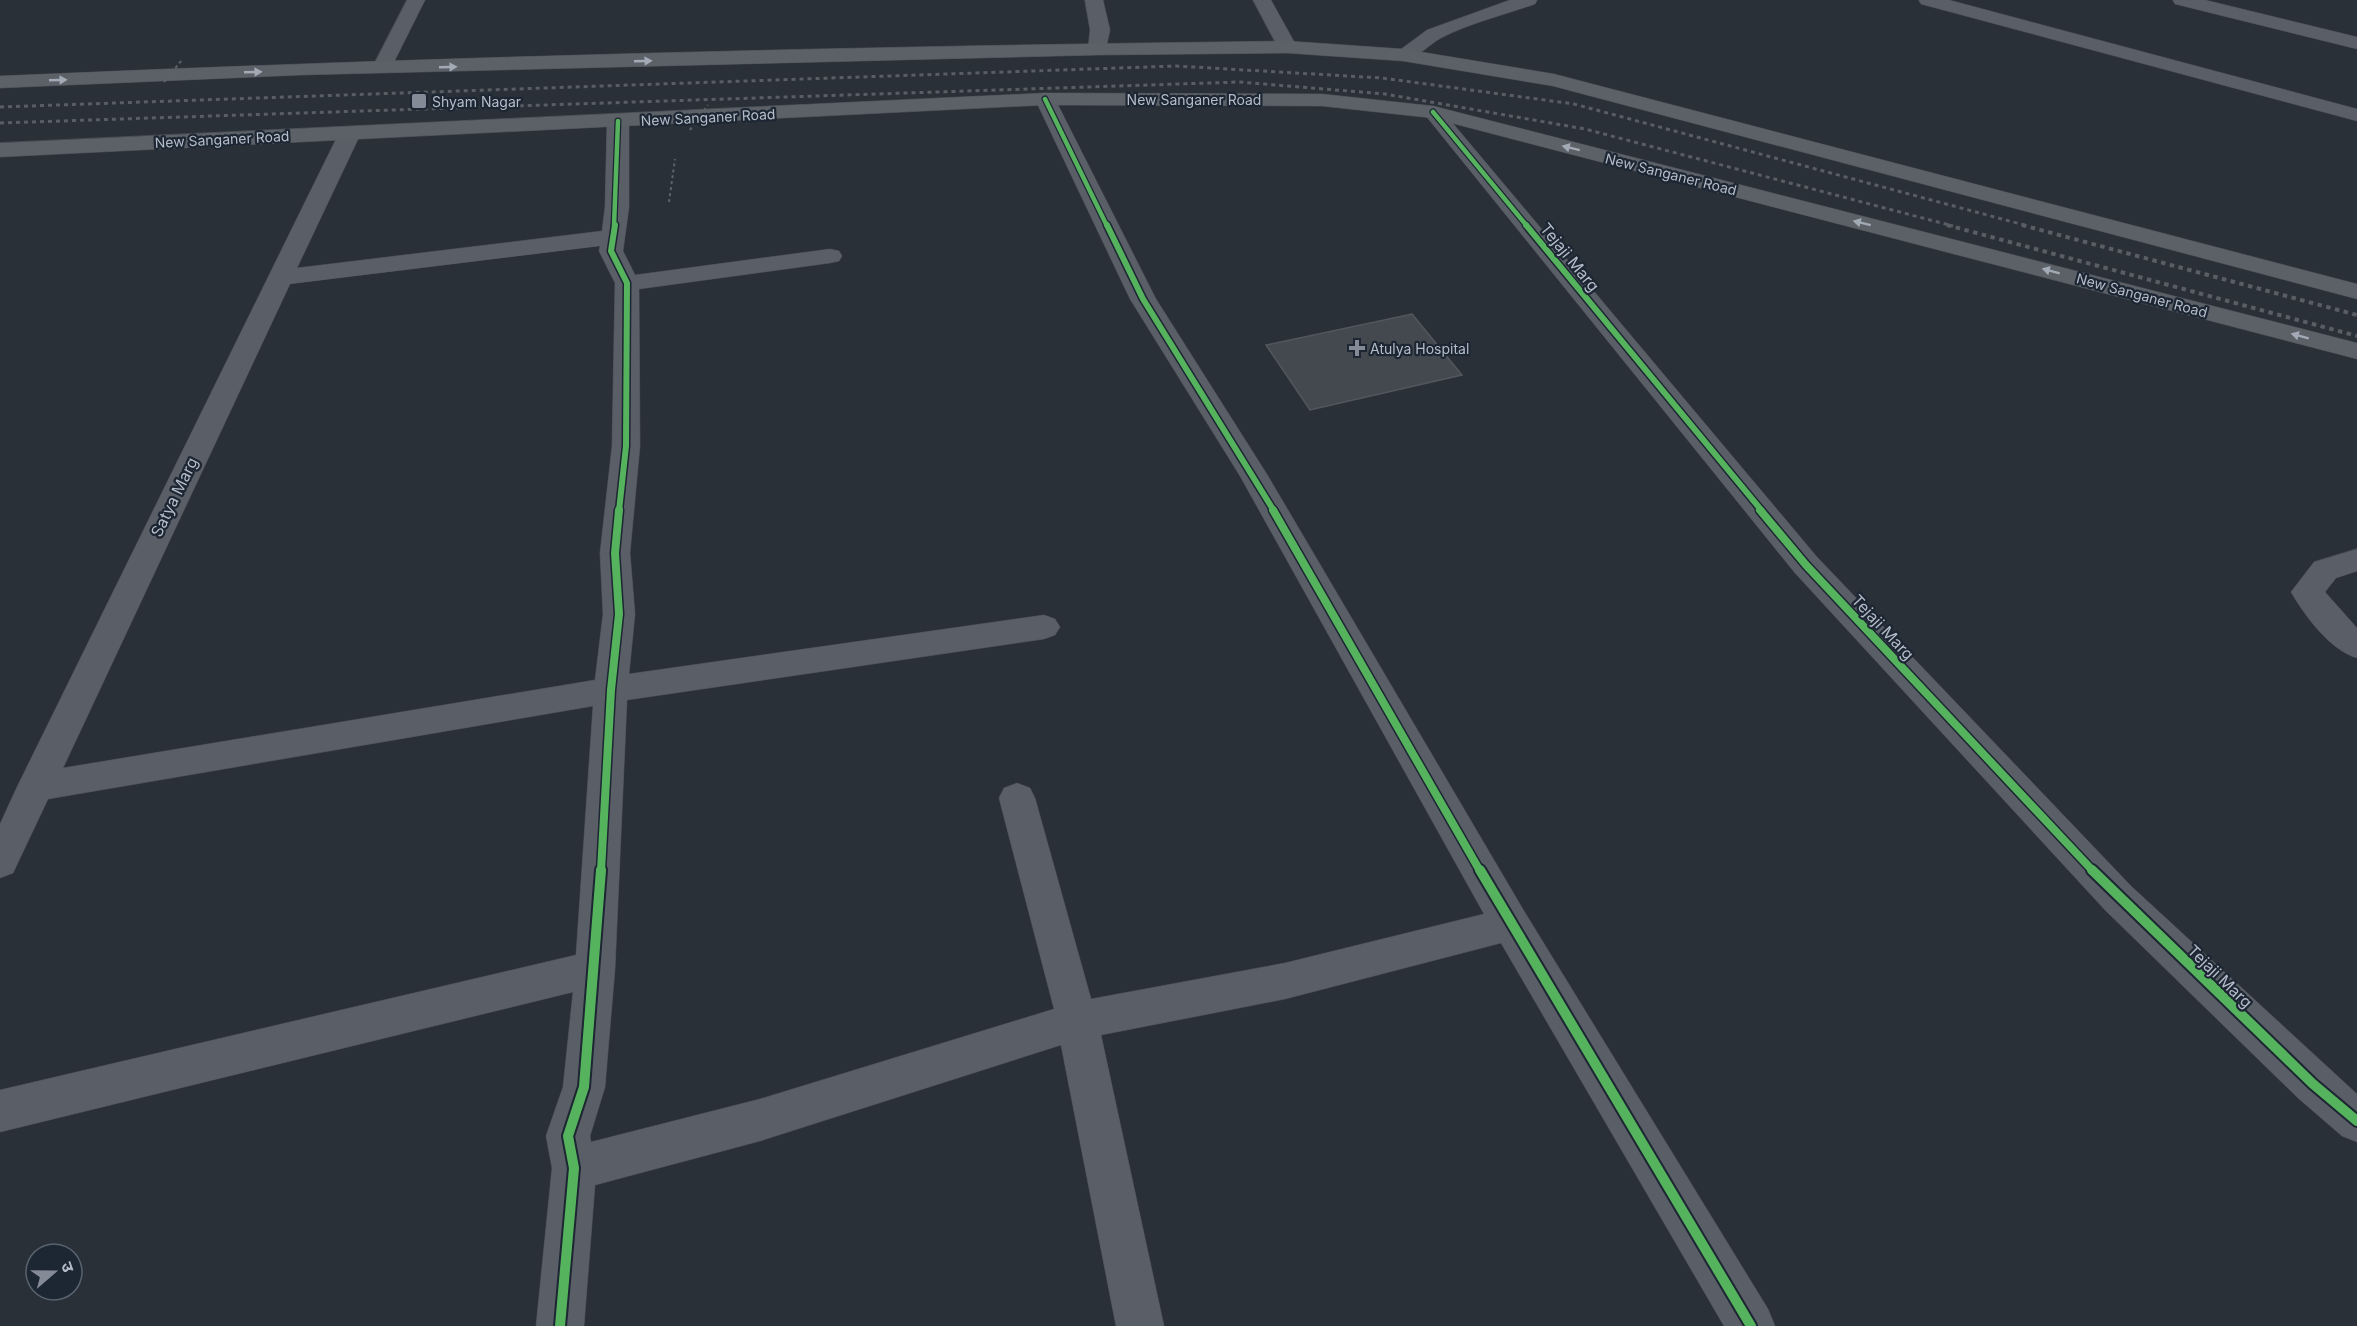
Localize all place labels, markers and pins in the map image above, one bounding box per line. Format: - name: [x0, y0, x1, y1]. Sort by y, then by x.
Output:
- marker: Shyam Nagar: [410, 92, 428, 110]
- place label: Shyam Nagar: [432, 93, 521, 110]
- marker: Atulya Hospital: [1348, 339, 1366, 357]
- place label: Atulya Hospital: [1370, 340, 1469, 357]

